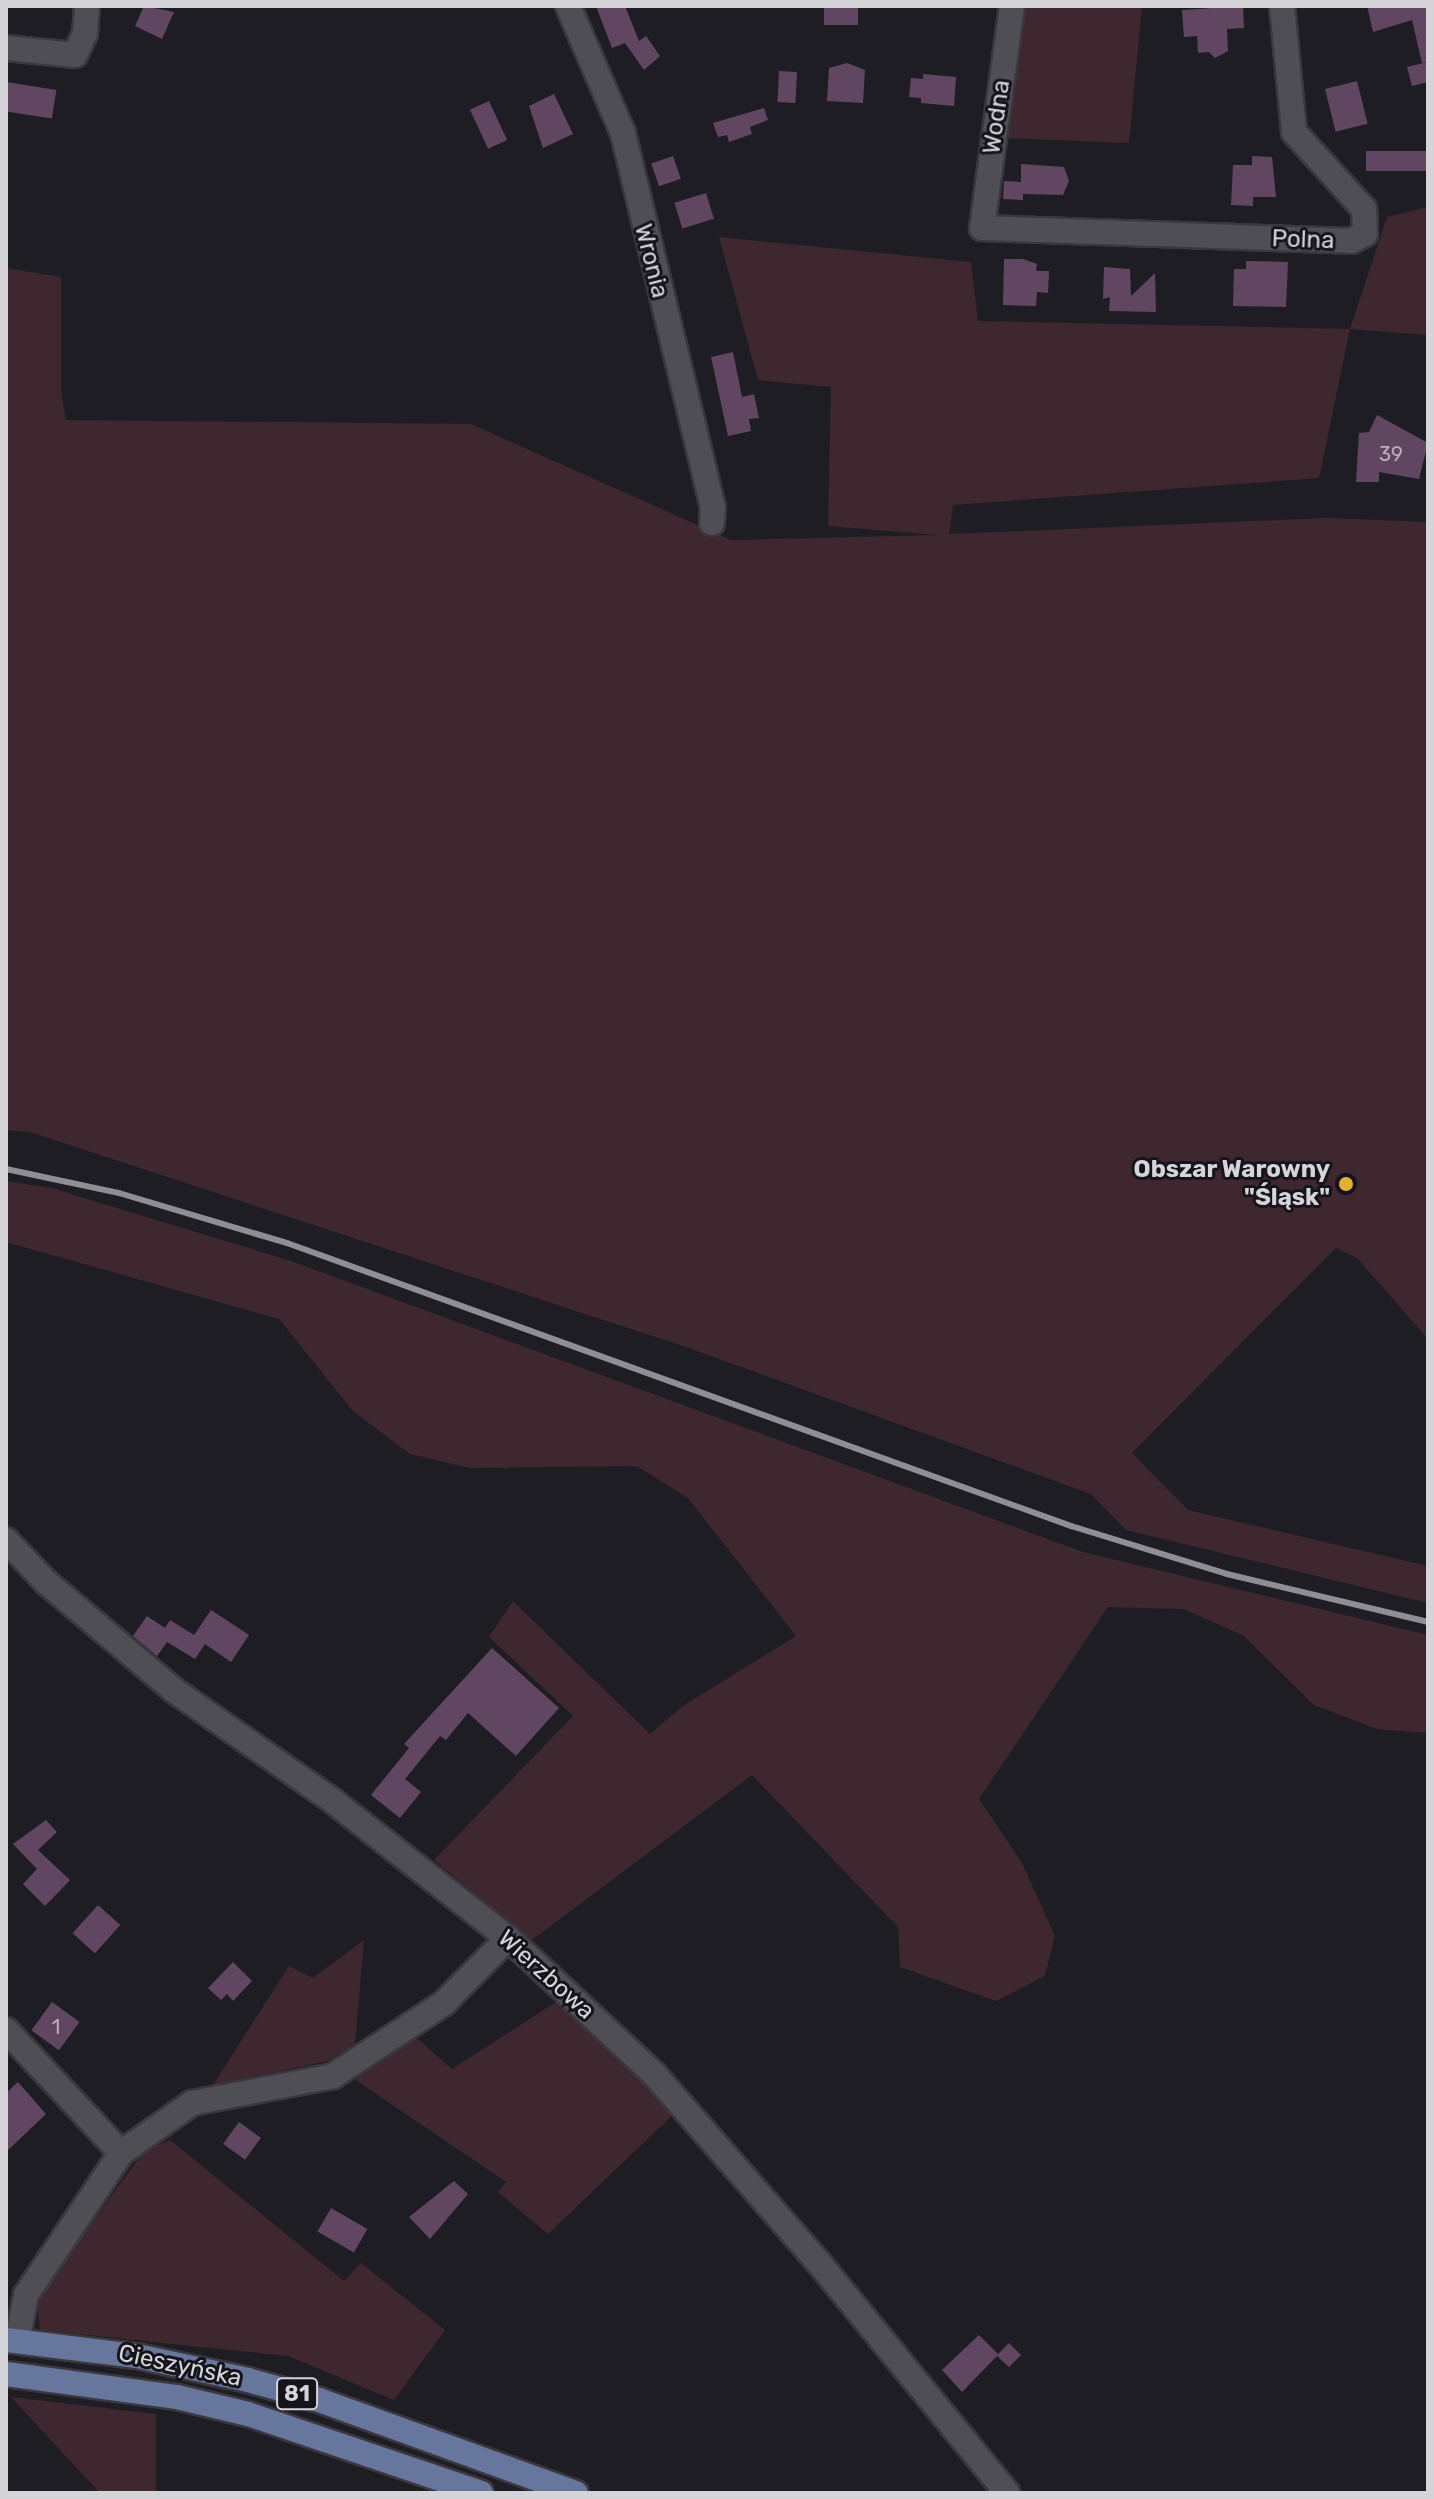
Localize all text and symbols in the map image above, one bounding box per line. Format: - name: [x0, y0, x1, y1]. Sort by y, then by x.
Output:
- street label: Wodna: [978, 78, 1016, 156]
- street label: Wronia: [628, 221, 674, 301]
- street label: Polna: [1271, 225, 1335, 255]
- house number: 39: [1379, 442, 1403, 466]
- place label: Obszar Warowny "Śląsk": [1133, 1156, 1330, 1212]
- marker: Obszar Warowny "Śląsk": [1337, 1175, 1355, 1193]
- street label: Wierzbowa: [492, 1924, 600, 2026]
- house number: 1: [52, 2015, 60, 2039]
- street label: Cieszyńska: [116, 2339, 244, 2393]
- road number: 81: [275, 2376, 319, 2412]

